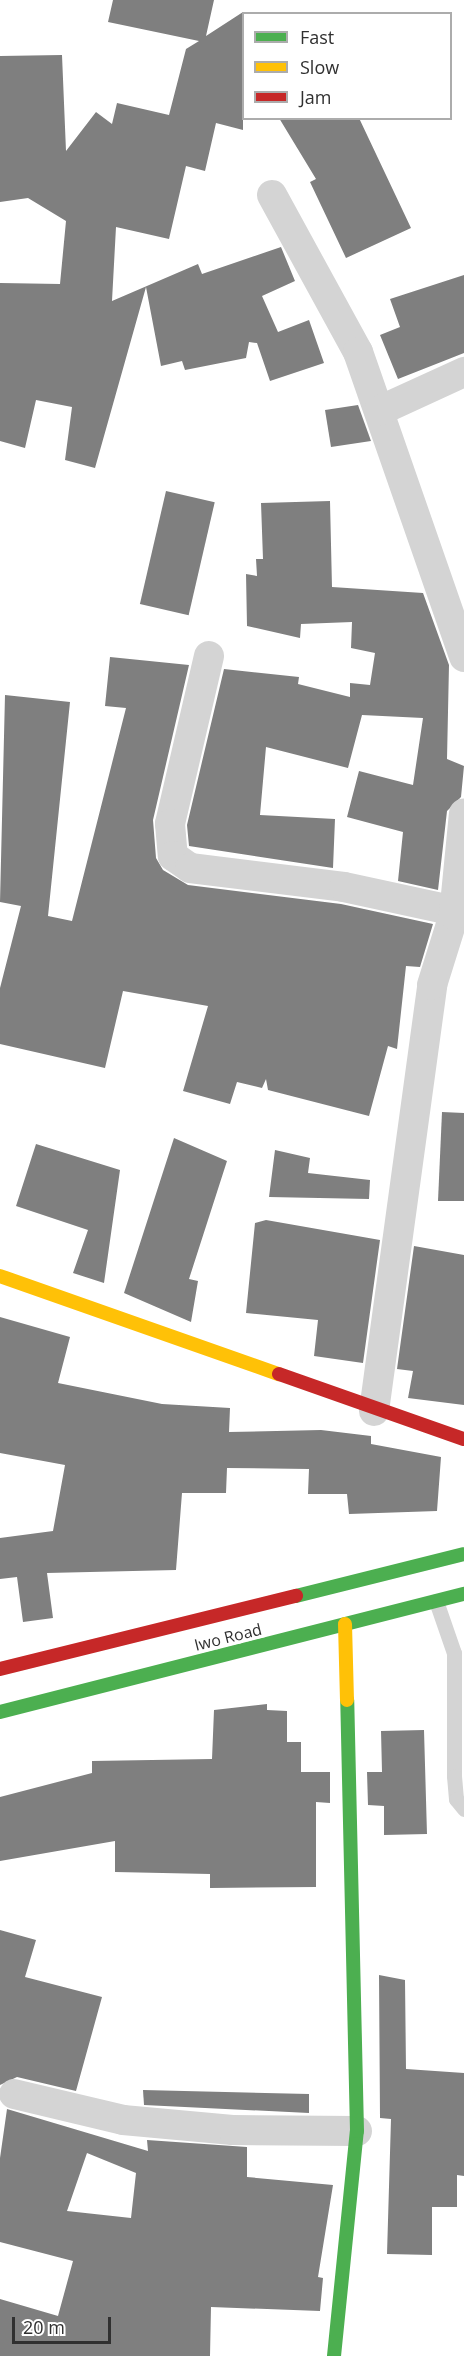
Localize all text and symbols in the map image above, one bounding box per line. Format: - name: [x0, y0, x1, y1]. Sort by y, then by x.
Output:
- legend: [242, 12, 452, 120]
- text: Fast: [300, 25, 334, 49]
- text: Slow: [300, 55, 339, 79]
- text: Jam: [300, 85, 332, 109]
- street label: Iwo Road: [192, 1619, 264, 1655]
- scale bar: [15, 2305, 114, 2343]
- text: 20 m: [23, 2315, 65, 2339]

